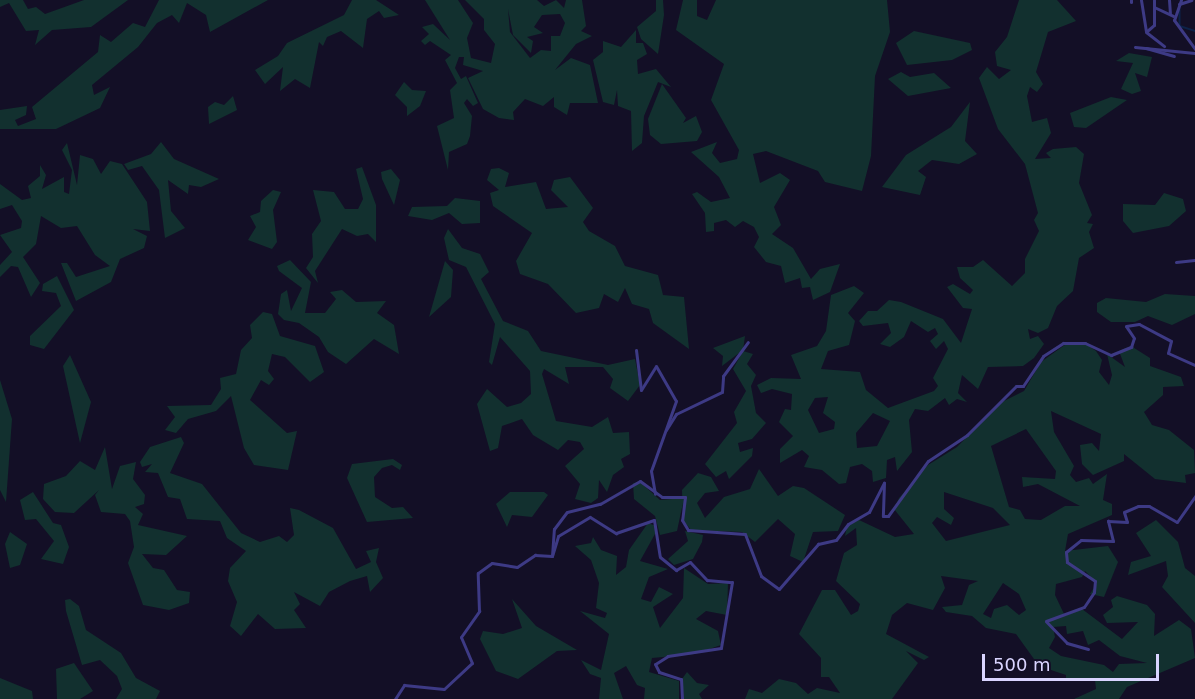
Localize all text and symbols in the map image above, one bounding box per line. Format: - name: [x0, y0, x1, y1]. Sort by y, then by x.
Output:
- scale bar: [985, 642, 1162, 680]
- text: 500 m: [993, 654, 1051, 675]

